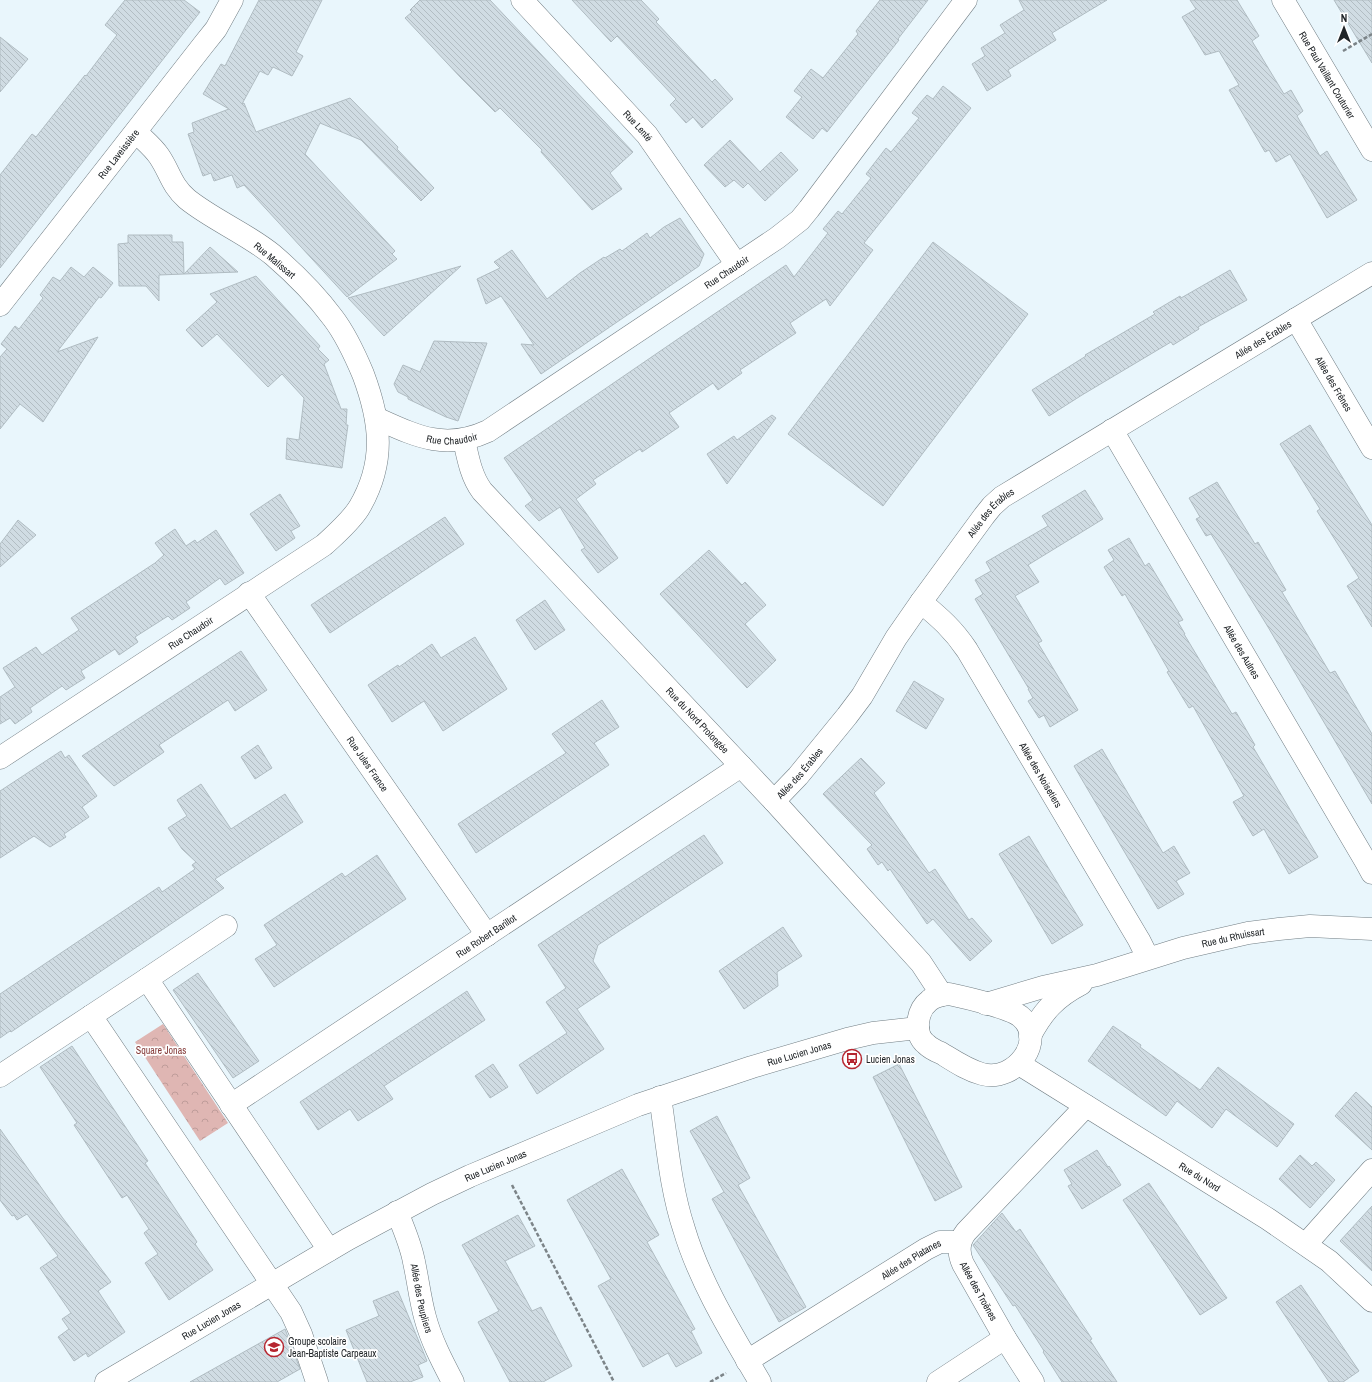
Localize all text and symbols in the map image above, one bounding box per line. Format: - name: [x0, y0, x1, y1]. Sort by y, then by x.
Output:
- north arrow: [1324, 8, 1364, 48]
- text: N: [1341, 11, 1347, 25]
- street label: Rue Paul Vaillant Couturier: [1296, 29, 1358, 121]
- street label: Rue Lenté: [620, 108, 656, 144]
- street label: Rue Laveissière: [95, 126, 142, 182]
- street label: Rue Malissart: [251, 239, 299, 282]
- street label: Rue Chaudoir: [702, 253, 752, 292]
- street label: Allée des Érables: [1232, 317, 1294, 362]
- street label: Allée des Frênes: [1312, 353, 1355, 414]
- street label: Rue Chaudoir: [425, 430, 479, 448]
- street label: Allée des Érables: [964, 485, 1017, 541]
- street label: Rue Chaudoir: [166, 614, 216, 653]
- street label: Allée des Aulnes: [1220, 621, 1263, 681]
- street label: Rue du Nord Prolongée: [663, 684, 732, 756]
- street label: Rue Jules France: [344, 734, 391, 794]
- street label: Allée des Noisetiers: [1016, 739, 1065, 810]
- street label: Allée des Érables: [773, 745, 826, 802]
- street label: Rue Robert Barillot: [453, 911, 519, 961]
- street label: Rue du Rhuissart: [1200, 925, 1266, 951]
- street label: Rue Lucien Jonas: [766, 1038, 833, 1069]
- park label: Square Jonas: [136, 1044, 186, 1057]
- bus stop icon: Lucien Jonas: [841, 1048, 863, 1070]
- place label: Lucien Jonas: [866, 1053, 915, 1066]
- street label: Rue Lucien Jonas: [462, 1147, 529, 1185]
- street label: Rue du Nord: [1176, 1159, 1223, 1195]
- street label: Allée des Platanes: [878, 1237, 943, 1283]
- street label: Allée des Troënes: [956, 1259, 1000, 1323]
- street label: Allée des Peupliers: [407, 1261, 436, 1335]
- street label: Rue Lucien Jonas: [180, 1298, 243, 1343]
- place label: Groupe scolaire Jean-Baptiste Carpeaux: [288, 1335, 377, 1360]
- school or university icon: Groupe scolaire Jean-Baptiste Carpeaux: [263, 1336, 285, 1358]

